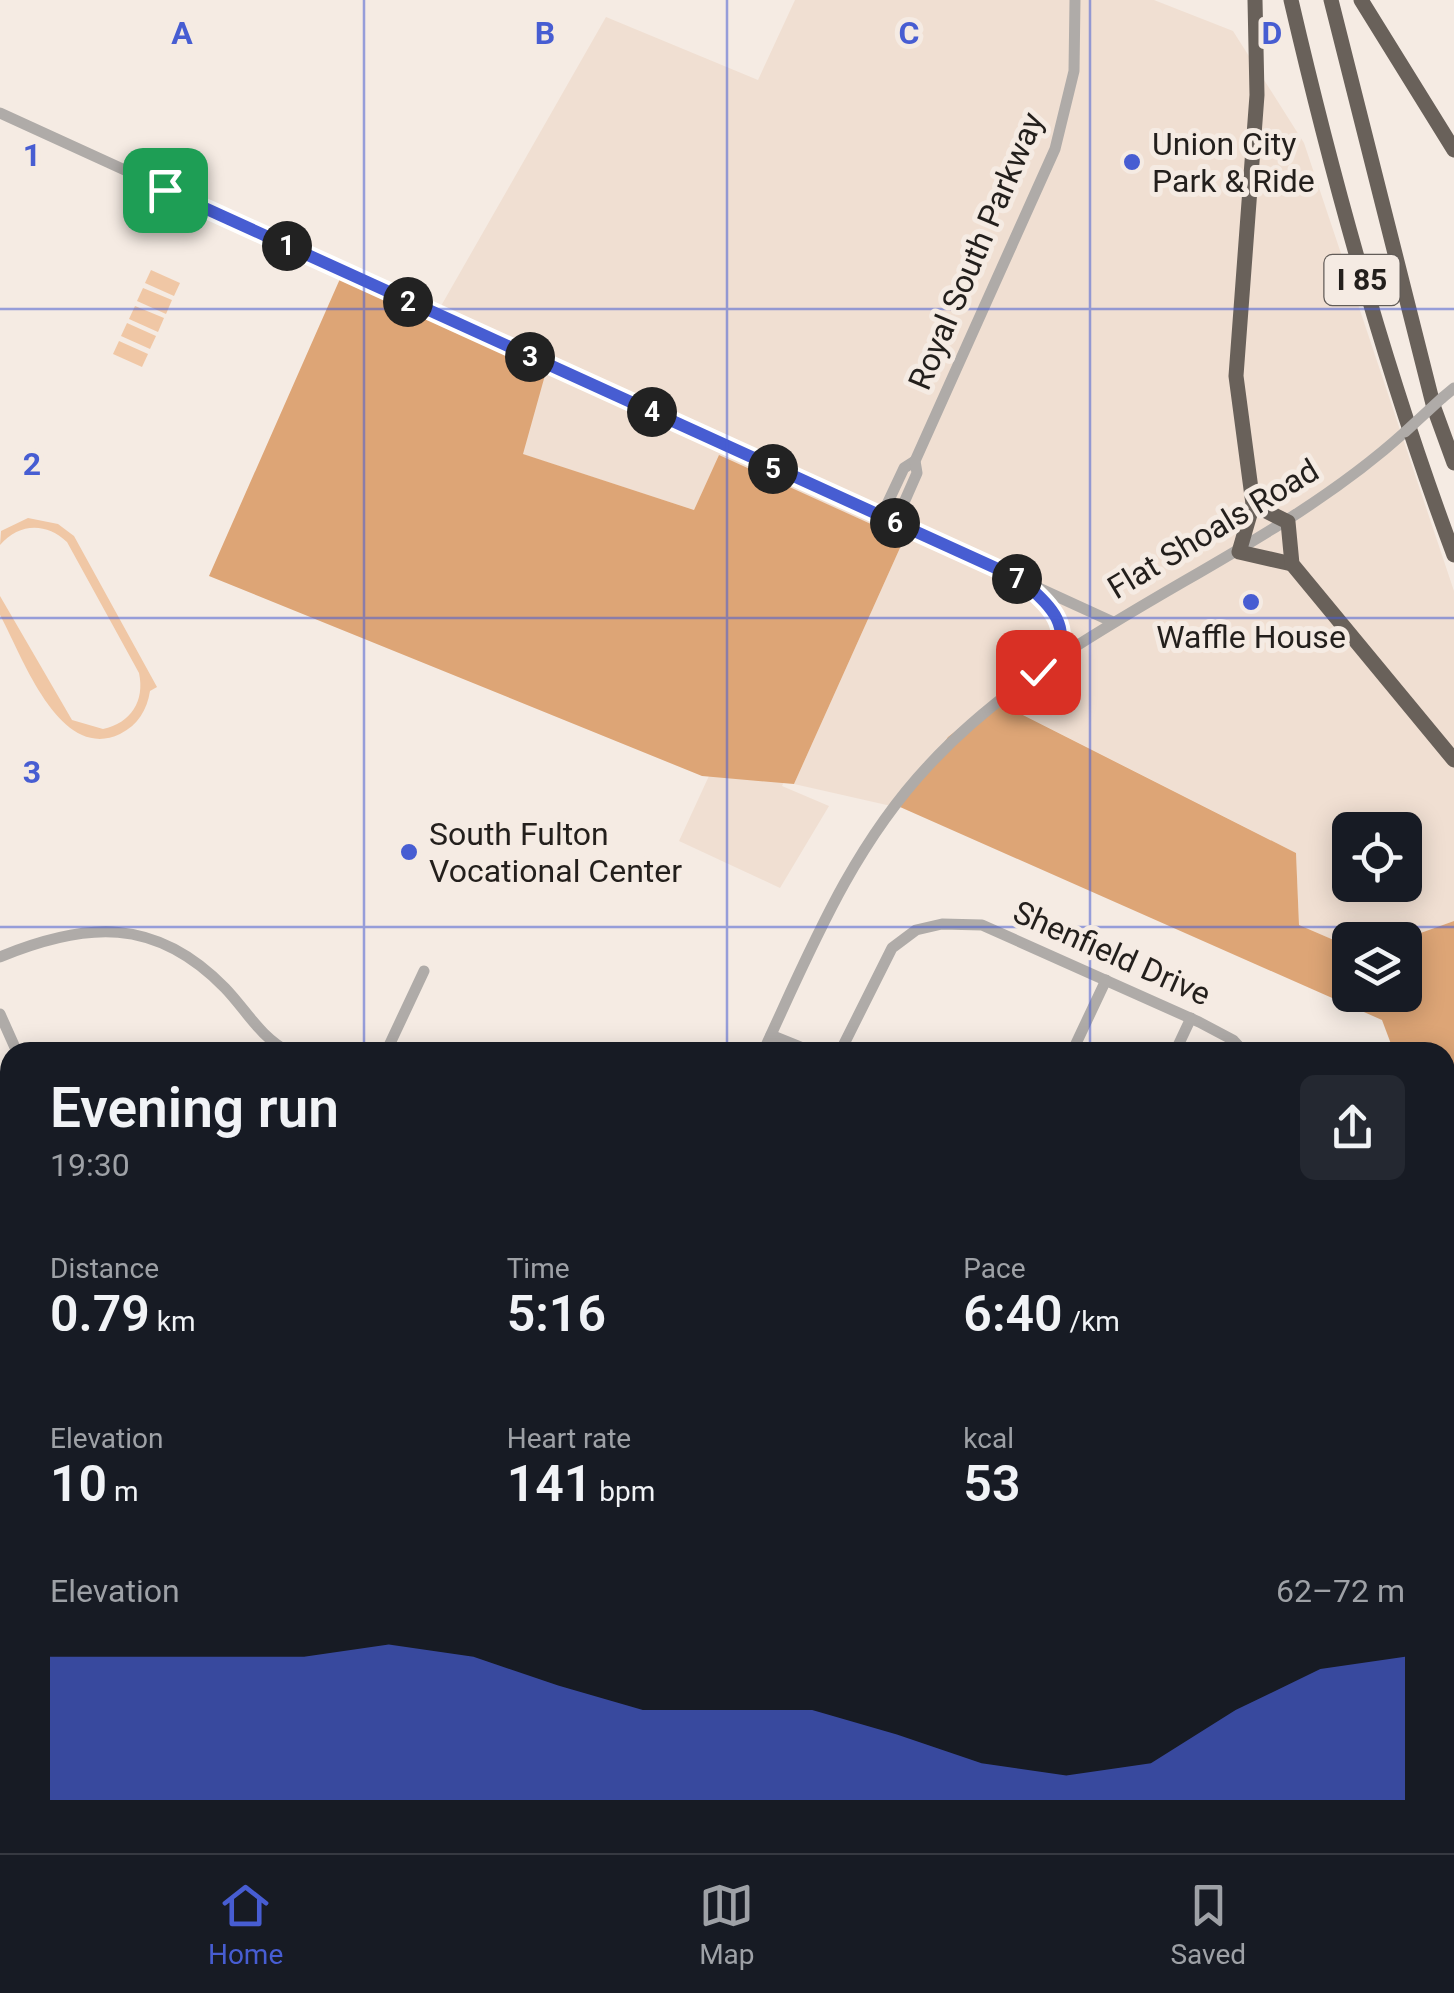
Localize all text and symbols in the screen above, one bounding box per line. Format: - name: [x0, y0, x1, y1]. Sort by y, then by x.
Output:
- text: A: [171, 14, 193, 52]
- text: B: [535, 14, 555, 52]
- text: C: [899, 14, 919, 52]
- text: D: [1262, 14, 1282, 52]
- street label: Royal South Parkway: [900, 107, 1052, 395]
- place label: Union City Park & Ride: [1152, 125, 1315, 200]
- text: 1: [23, 136, 41, 174]
- pin: [123, 148, 208, 233]
- marker: Union City Park & Ride: [1121, 151, 1143, 173]
- icon: arrive: [138, 163, 193, 218]
- pin: 1: [262, 221, 312, 271]
- text: 1: [279, 229, 295, 262]
- road number: I 85: [1324, 255, 1400, 305]
- pin: 2: [383, 277, 433, 327]
- text: 2: [400, 285, 416, 318]
- pin: 3: [505, 332, 555, 382]
- text: 3: [522, 340, 538, 373]
- pin: 4: [627, 387, 677, 437]
- text: 4: [644, 395, 660, 428]
- pin: 5: [748, 444, 798, 494]
- text: 2: [23, 445, 41, 483]
- street label: Flat Shoals Road: [1101, 451, 1325, 607]
- text: 5: [765, 452, 781, 485]
- pin: 6: [870, 498, 920, 548]
- text: 6: [887, 506, 903, 539]
- pin: 7: [992, 554, 1042, 604]
- text: 7: [1009, 562, 1025, 595]
- marker: Waffle House: [1240, 591, 1262, 613]
- place label: Waffle House: [1156, 618, 1346, 656]
- pin: [996, 630, 1081, 715]
- icon: check: [1011, 645, 1066, 700]
- text: 3: [23, 753, 41, 791]
- map controls: [1332, 812, 1422, 1012]
- button: locate: [1332, 812, 1422, 902]
- place label: South Fulton Vocational Center: [429, 815, 682, 890]
- marker: South Fulton Vocational Center: [398, 841, 420, 863]
- street label: Shenfield Drive: [1008, 893, 1216, 1013]
- button: layers: [1332, 922, 1422, 1012]
- button: share: [1300, 1075, 1405, 1180]
- text: Evening run: [50, 1076, 339, 1140]
- text: 19:30: [50, 1146, 130, 1184]
- text: Distance: [50, 1252, 159, 1285]
- text: Time: [507, 1252, 570, 1285]
- text: Pace: [963, 1252, 1026, 1285]
- text: 0.79: [50, 1285, 150, 1343]
- text: 5:16: [507, 1285, 606, 1343]
- text: 6:40: [963, 1285, 1063, 1343]
- text: km: [150, 1305, 196, 1338]
- text: /km: [1063, 1305, 1120, 1338]
- text: Elevation: [50, 1422, 163, 1455]
- text: Heart rate: [507, 1422, 631, 1455]
- text: kcal: [963, 1422, 1014, 1455]
- text: 10: [50, 1455, 107, 1513]
- text: 141: [507, 1455, 592, 1513]
- text: 53: [963, 1455, 1020, 1513]
- text: m: [107, 1475, 139, 1508]
- text: bpm: [592, 1475, 655, 1508]
- text: Elevation: [50, 1572, 180, 1610]
- text: 62–72 m: [1276, 1572, 1405, 1610]
- tab: Home: [208, 1878, 283, 1971]
- tab: Map: [699, 1878, 755, 1971]
- tab: Saved: [1170, 1878, 1246, 1971]

